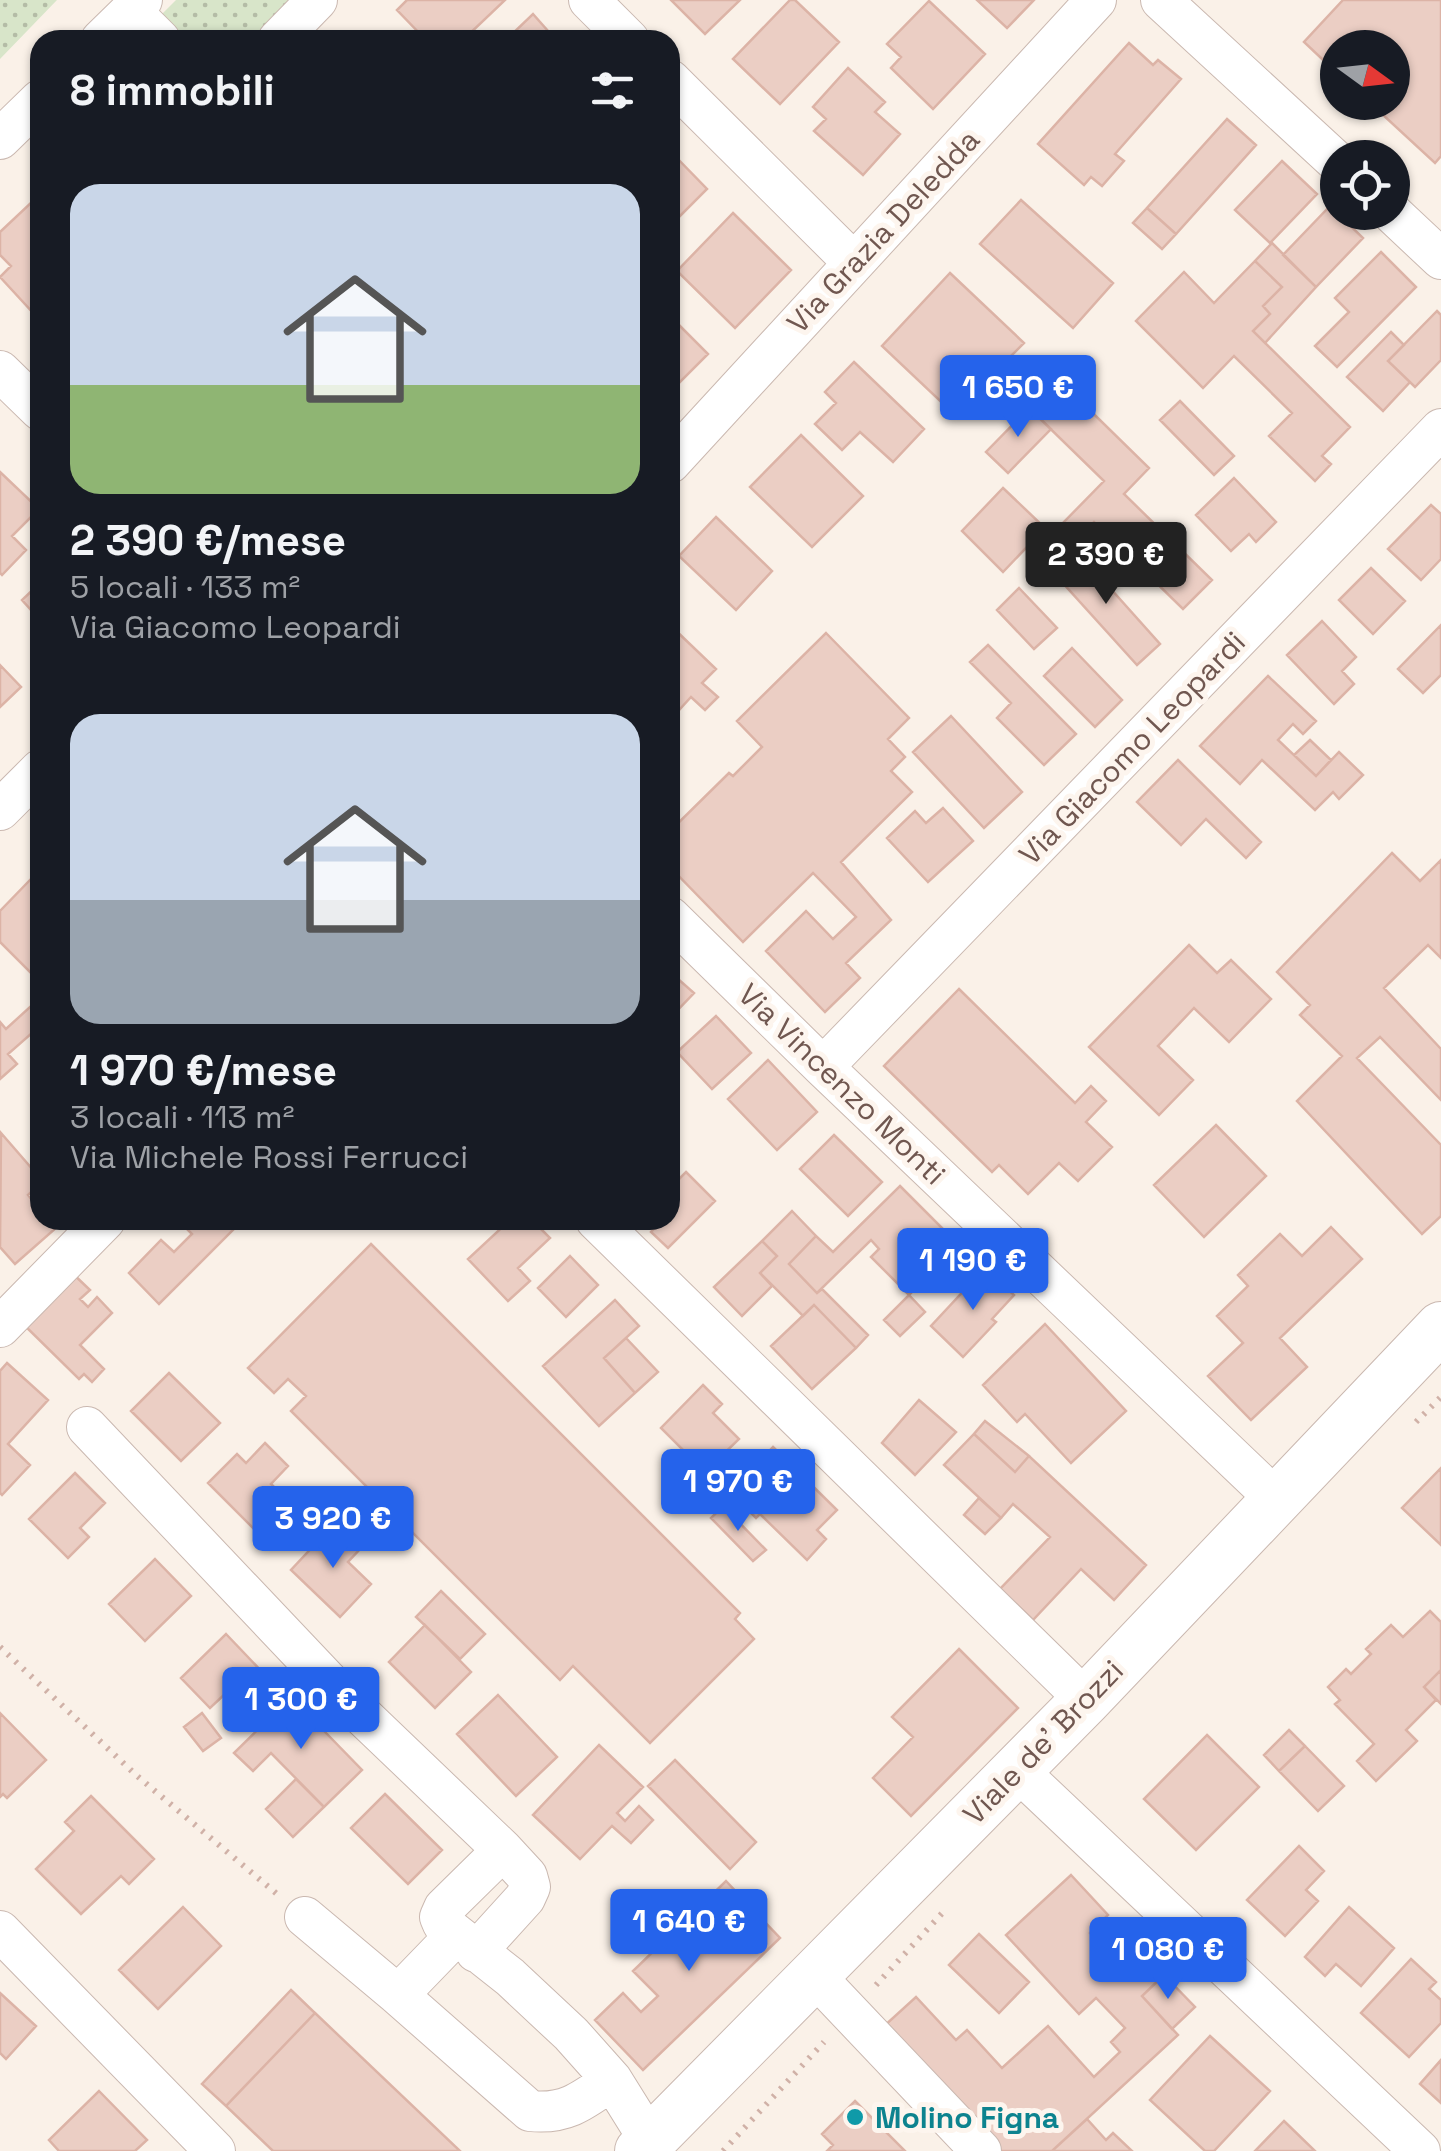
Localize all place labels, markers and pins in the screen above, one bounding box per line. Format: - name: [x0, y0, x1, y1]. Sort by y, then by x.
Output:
- pin: 1 650 €: [926, 355, 1110, 440]
- pin: 2 390 €: [1014, 522, 1198, 607]
- pin: 1 190 €: [881, 1228, 1065, 1313]
- pin: 1 970 €: [646, 1449, 830, 1534]
- pin: 3 920 €: [241, 1486, 425, 1571]
- pin: 1 300 €: [209, 1667, 393, 1752]
- pin: 1 640 €: [597, 1889, 781, 1974]
- pin: 1 080 €: [1076, 1917, 1260, 2002]
- place label: Molino Figna: [875, 2098, 1059, 2137]
- marker: Molino Figna: [844, 2106, 866, 2128]

